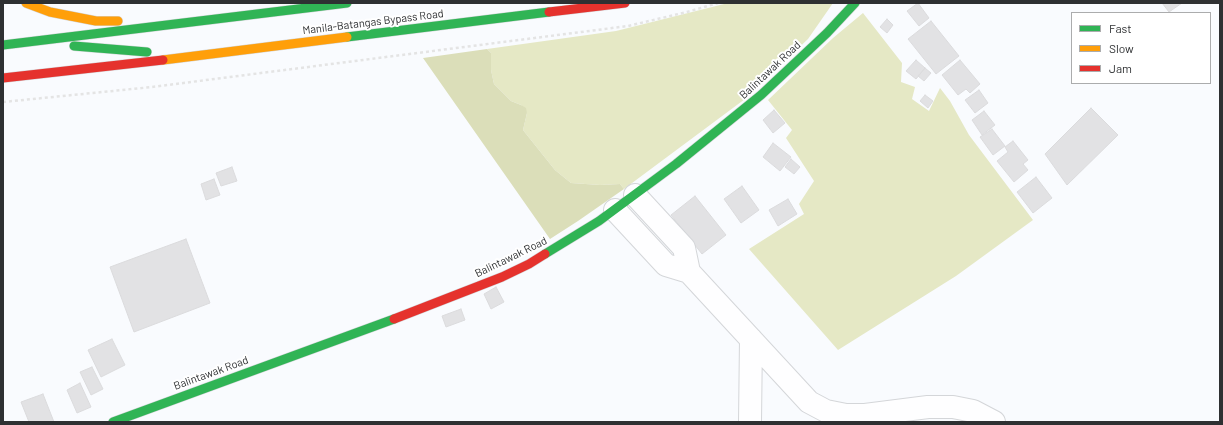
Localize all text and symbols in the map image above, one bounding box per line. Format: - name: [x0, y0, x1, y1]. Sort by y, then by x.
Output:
- street label: Manila-Batangas Bypass Road: [302, 7, 444, 37]
- legend: [1071, 12, 1211, 84]
- text: Fast: [1109, 21, 1132, 35]
- street label: Balintawak Road: [737, 38, 803, 102]
- text: Slow: [1109, 41, 1134, 55]
- text: Jam: [1109, 61, 1132, 75]
- street label: Balintawak Road: [473, 234, 549, 280]
- street label: Balintawak Road: [172, 353, 250, 393]

